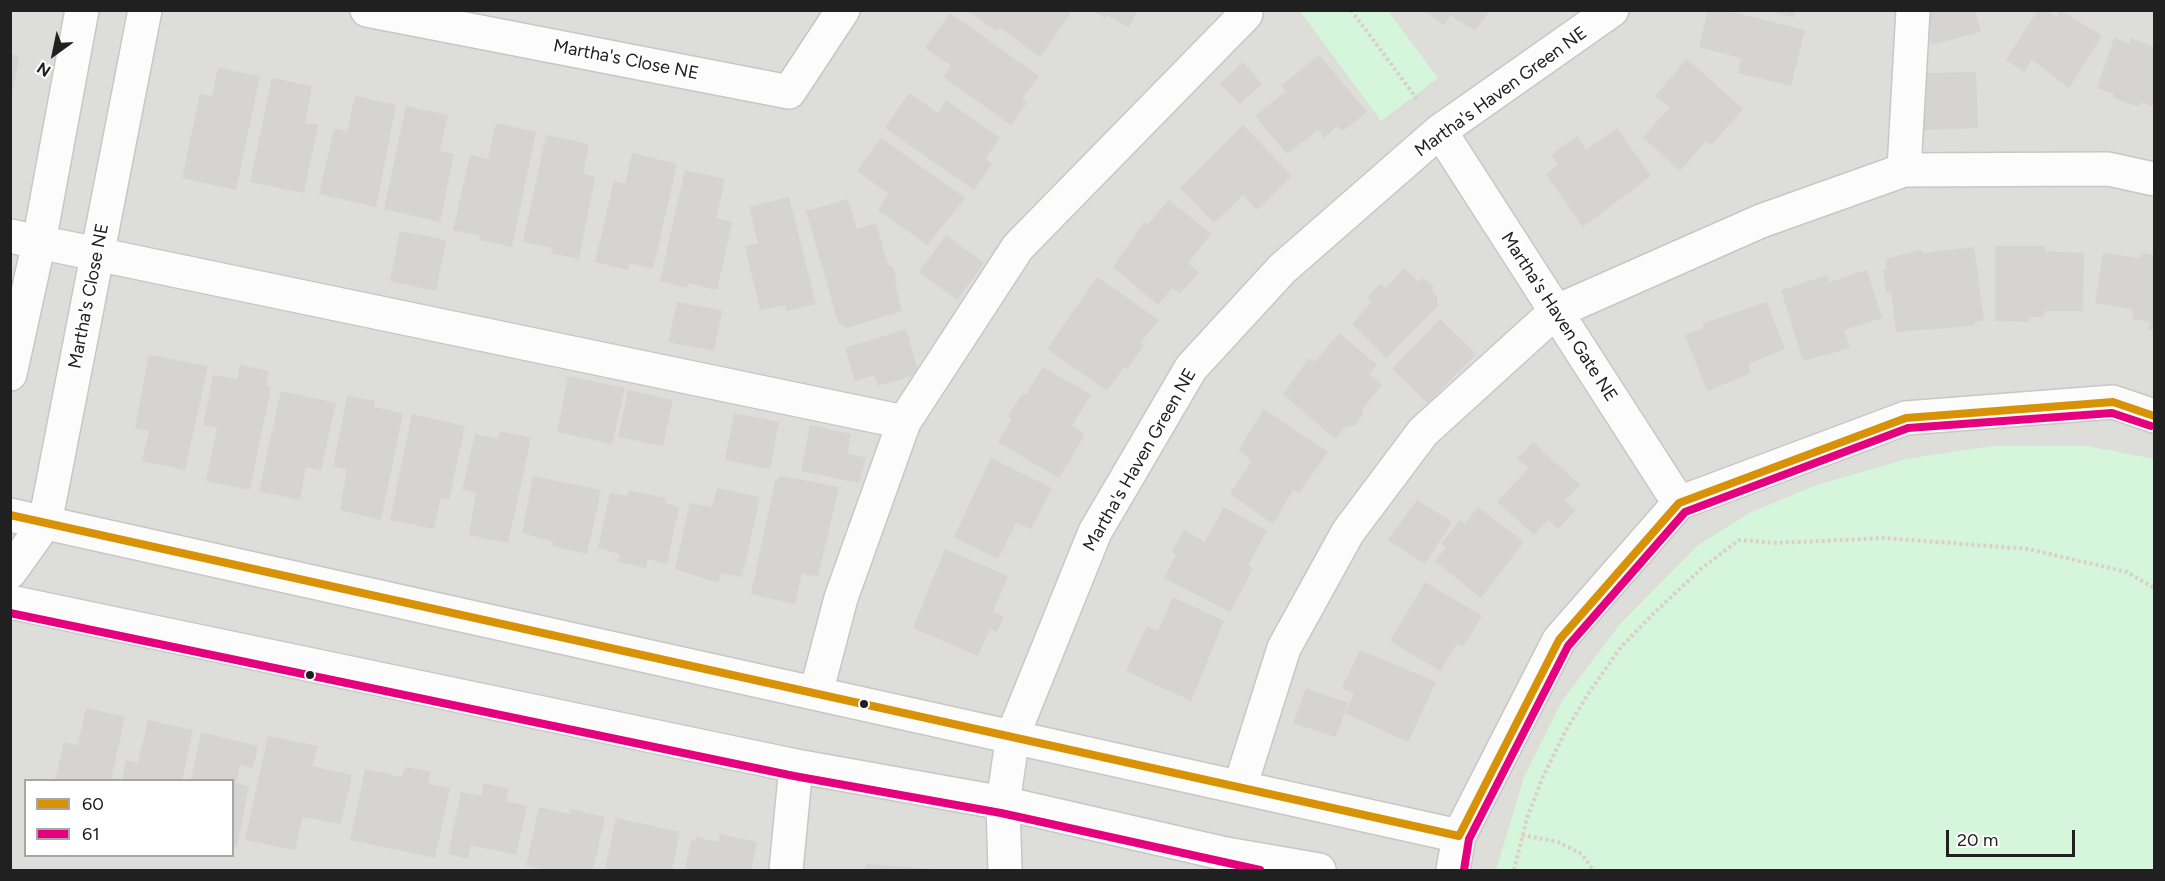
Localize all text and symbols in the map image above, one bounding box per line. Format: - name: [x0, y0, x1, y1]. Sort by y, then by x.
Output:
- street label: Martha's Haven Green NE: [1411, 22, 1591, 162]
- north arrow: [24, 24, 84, 84]
- street label: Martha's Close NE: [552, 35, 700, 85]
- text: N: [34, 58, 54, 81]
- street label: Martha's Close NE: [64, 222, 114, 370]
- street label: Martha's Haven Gate NE: [1496, 228, 1622, 406]
- street label: Martha's Haven Green NE: [1079, 365, 1201, 555]
- unlabelled marker: [304, 669, 316, 681]
- unlabelled marker: [858, 698, 870, 710]
- legend: [24, 779, 234, 857]
- text: 60: [82, 793, 104, 815]
- scale bar: [1949, 818, 2078, 856]
- text: 61: [82, 823, 100, 845]
- text: 20 m: [1957, 829, 1998, 851]

